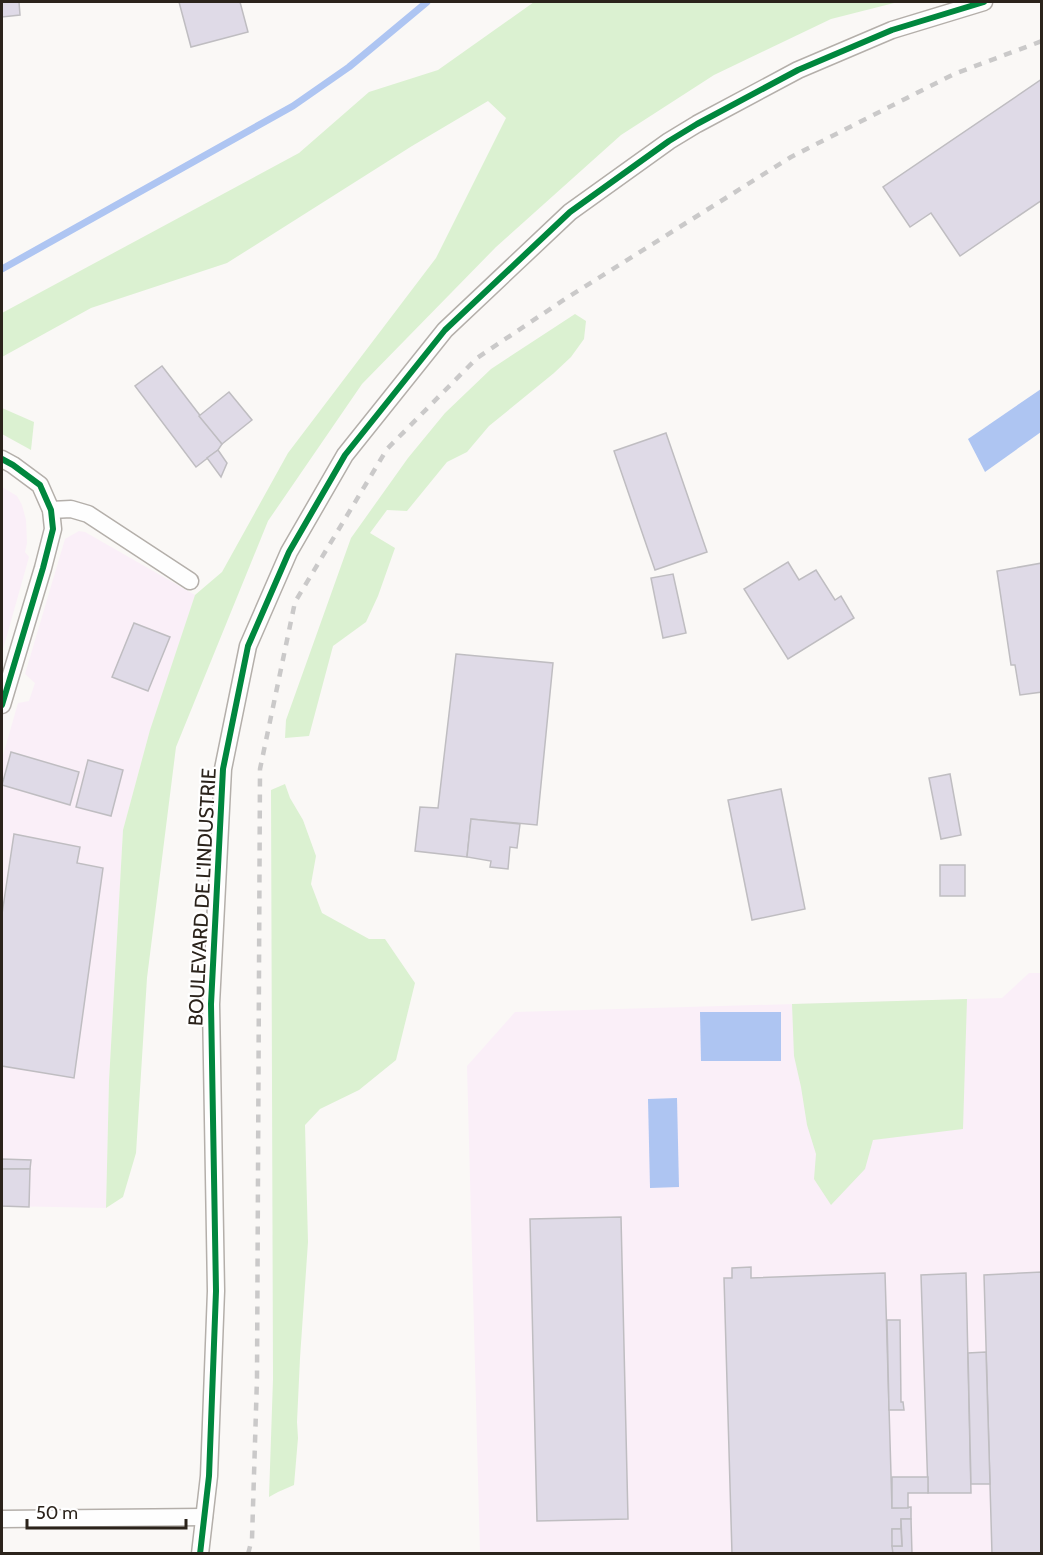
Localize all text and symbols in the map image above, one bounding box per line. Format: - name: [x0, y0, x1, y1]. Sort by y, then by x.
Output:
- street label: BOULEVARD DE L'INDUSTRIE: [183, 767, 221, 1027]
- scale bar: [27, 1492, 186, 1530]
- text: 50 m: [36, 1502, 78, 1524]

